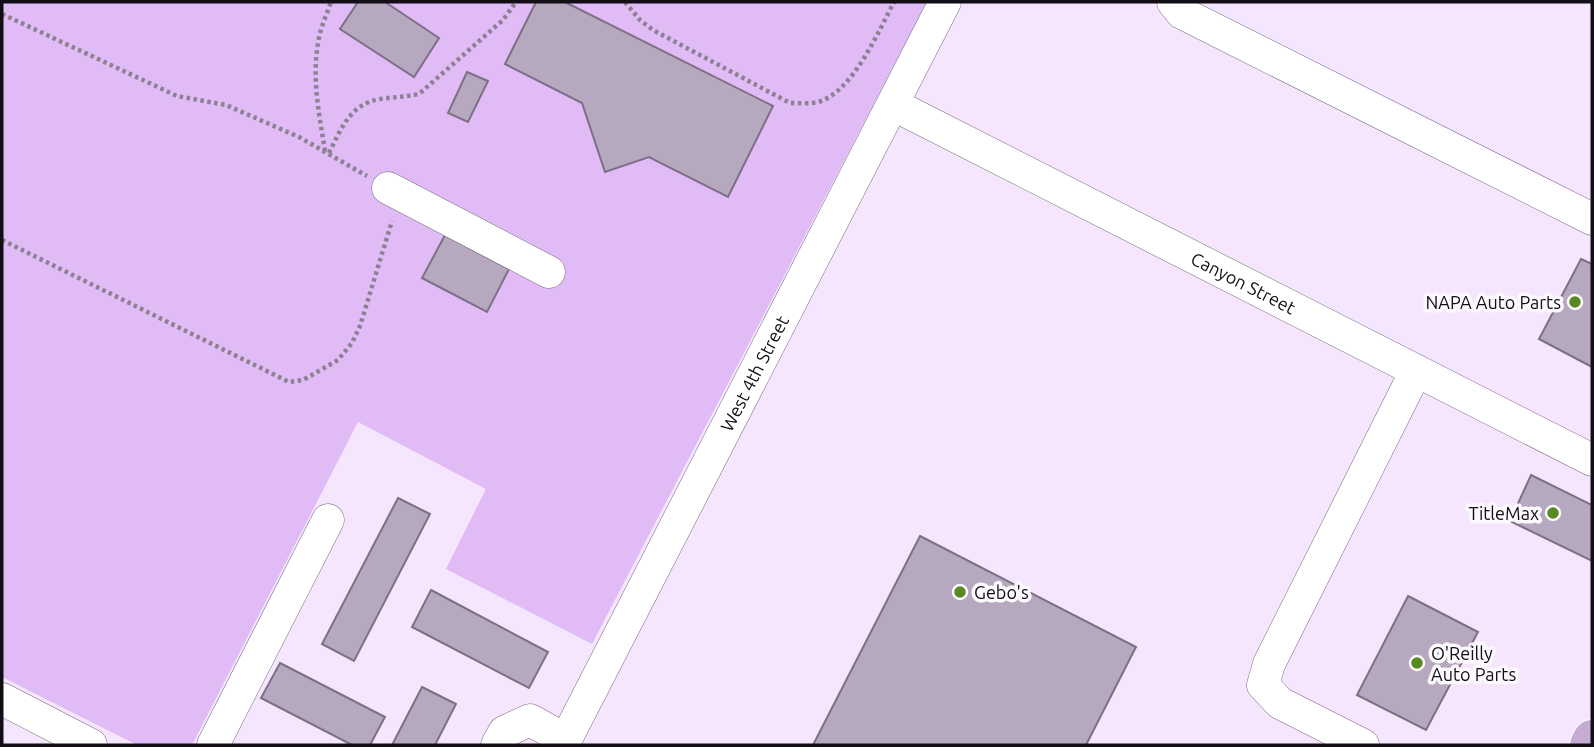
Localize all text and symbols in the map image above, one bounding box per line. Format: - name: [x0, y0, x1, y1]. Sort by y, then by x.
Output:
- street label: Canyon Street: [1188, 248, 1299, 318]
- place label: NAPA Auto Parts: [1425, 292, 1561, 312]
- marker: NAPA Auto Parts: [1567, 294, 1583, 310]
- street label: West 4th Street: [716, 312, 792, 434]
- place label: TitleMax: [1469, 503, 1539, 523]
- marker: TitleMax: [1545, 505, 1561, 521]
- place label: Gebo's: [974, 582, 1029, 602]
- marker: Gebo's: [952, 584, 968, 600]
- place label: O'Reilly Auto Parts: [1431, 643, 1516, 684]
- marker: O'Reilly Auto Parts: [1409, 655, 1425, 671]

